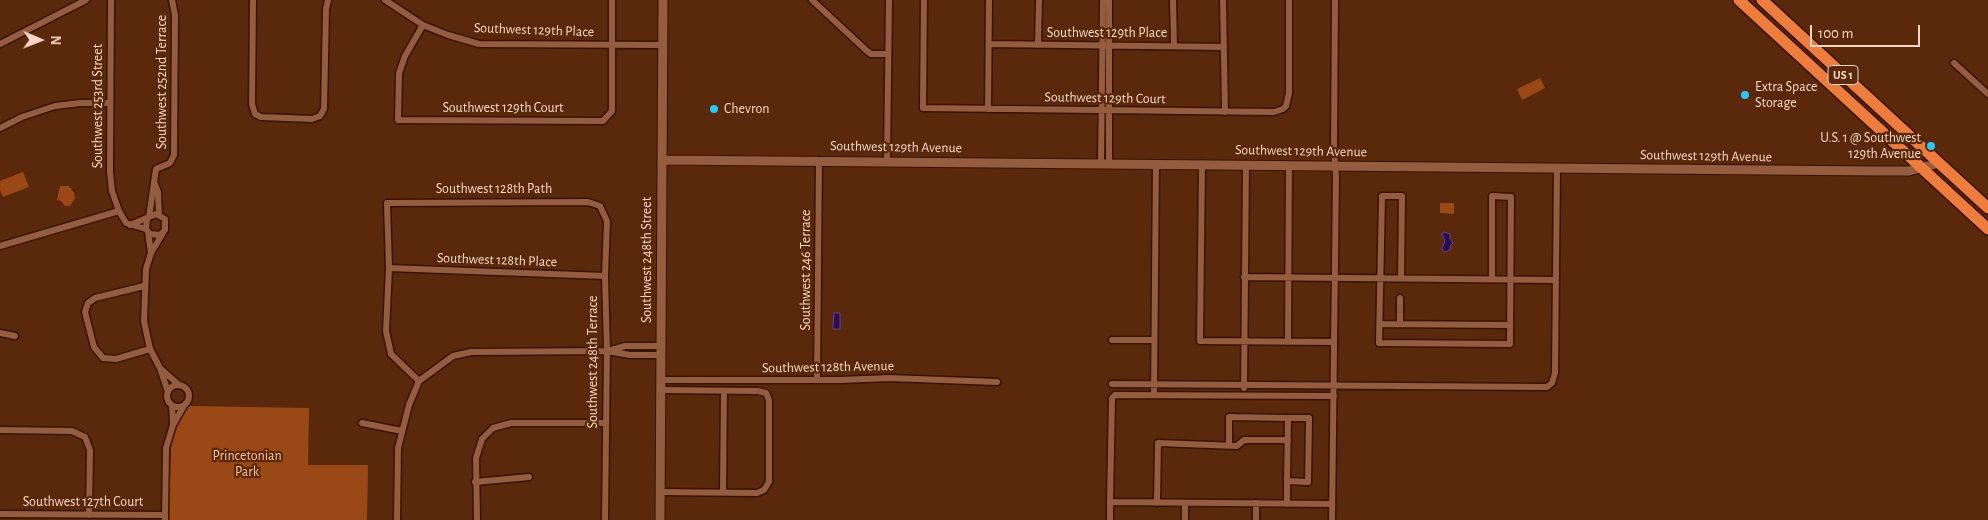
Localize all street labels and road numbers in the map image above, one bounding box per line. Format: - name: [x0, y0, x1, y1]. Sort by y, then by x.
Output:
- street label: Southwest 252nd Terrace: [154, 15, 170, 149]
- street label: Southwest 129th Place: [474, 20, 594, 40]
- street label: Southwest 129th Place: [1047, 25, 1167, 41]
- street label: Southwest 253rd Street: [90, 44, 106, 168]
- road number: US 1: [1828, 66, 1858, 84]
- street label: Southwest 129th Court: [1044, 89, 1166, 107]
- street label: Southwest 129th Court: [442, 100, 564, 116]
- street label: Southwest 129th Avenue: [830, 137, 962, 157]
- street label: Southwest 129th Avenue: [1235, 141, 1367, 161]
- street label: Southwest 129th Avenue: [1640, 146, 1772, 166]
- street label: Southwest 128th Path: [436, 181, 552, 197]
- street label: Southwest 248th Street: [639, 197, 655, 323]
- street label: Southwest 246 Terrace: [798, 209, 814, 331]
- street label: Southwest 128th Place: [437, 250, 557, 270]
- street label: Southwest 248th Terrace: [585, 296, 601, 428]
- street label: Southwest 128th Avenue: [762, 357, 894, 377]
- street label: Southwest 127th Court: [23, 494, 143, 510]

